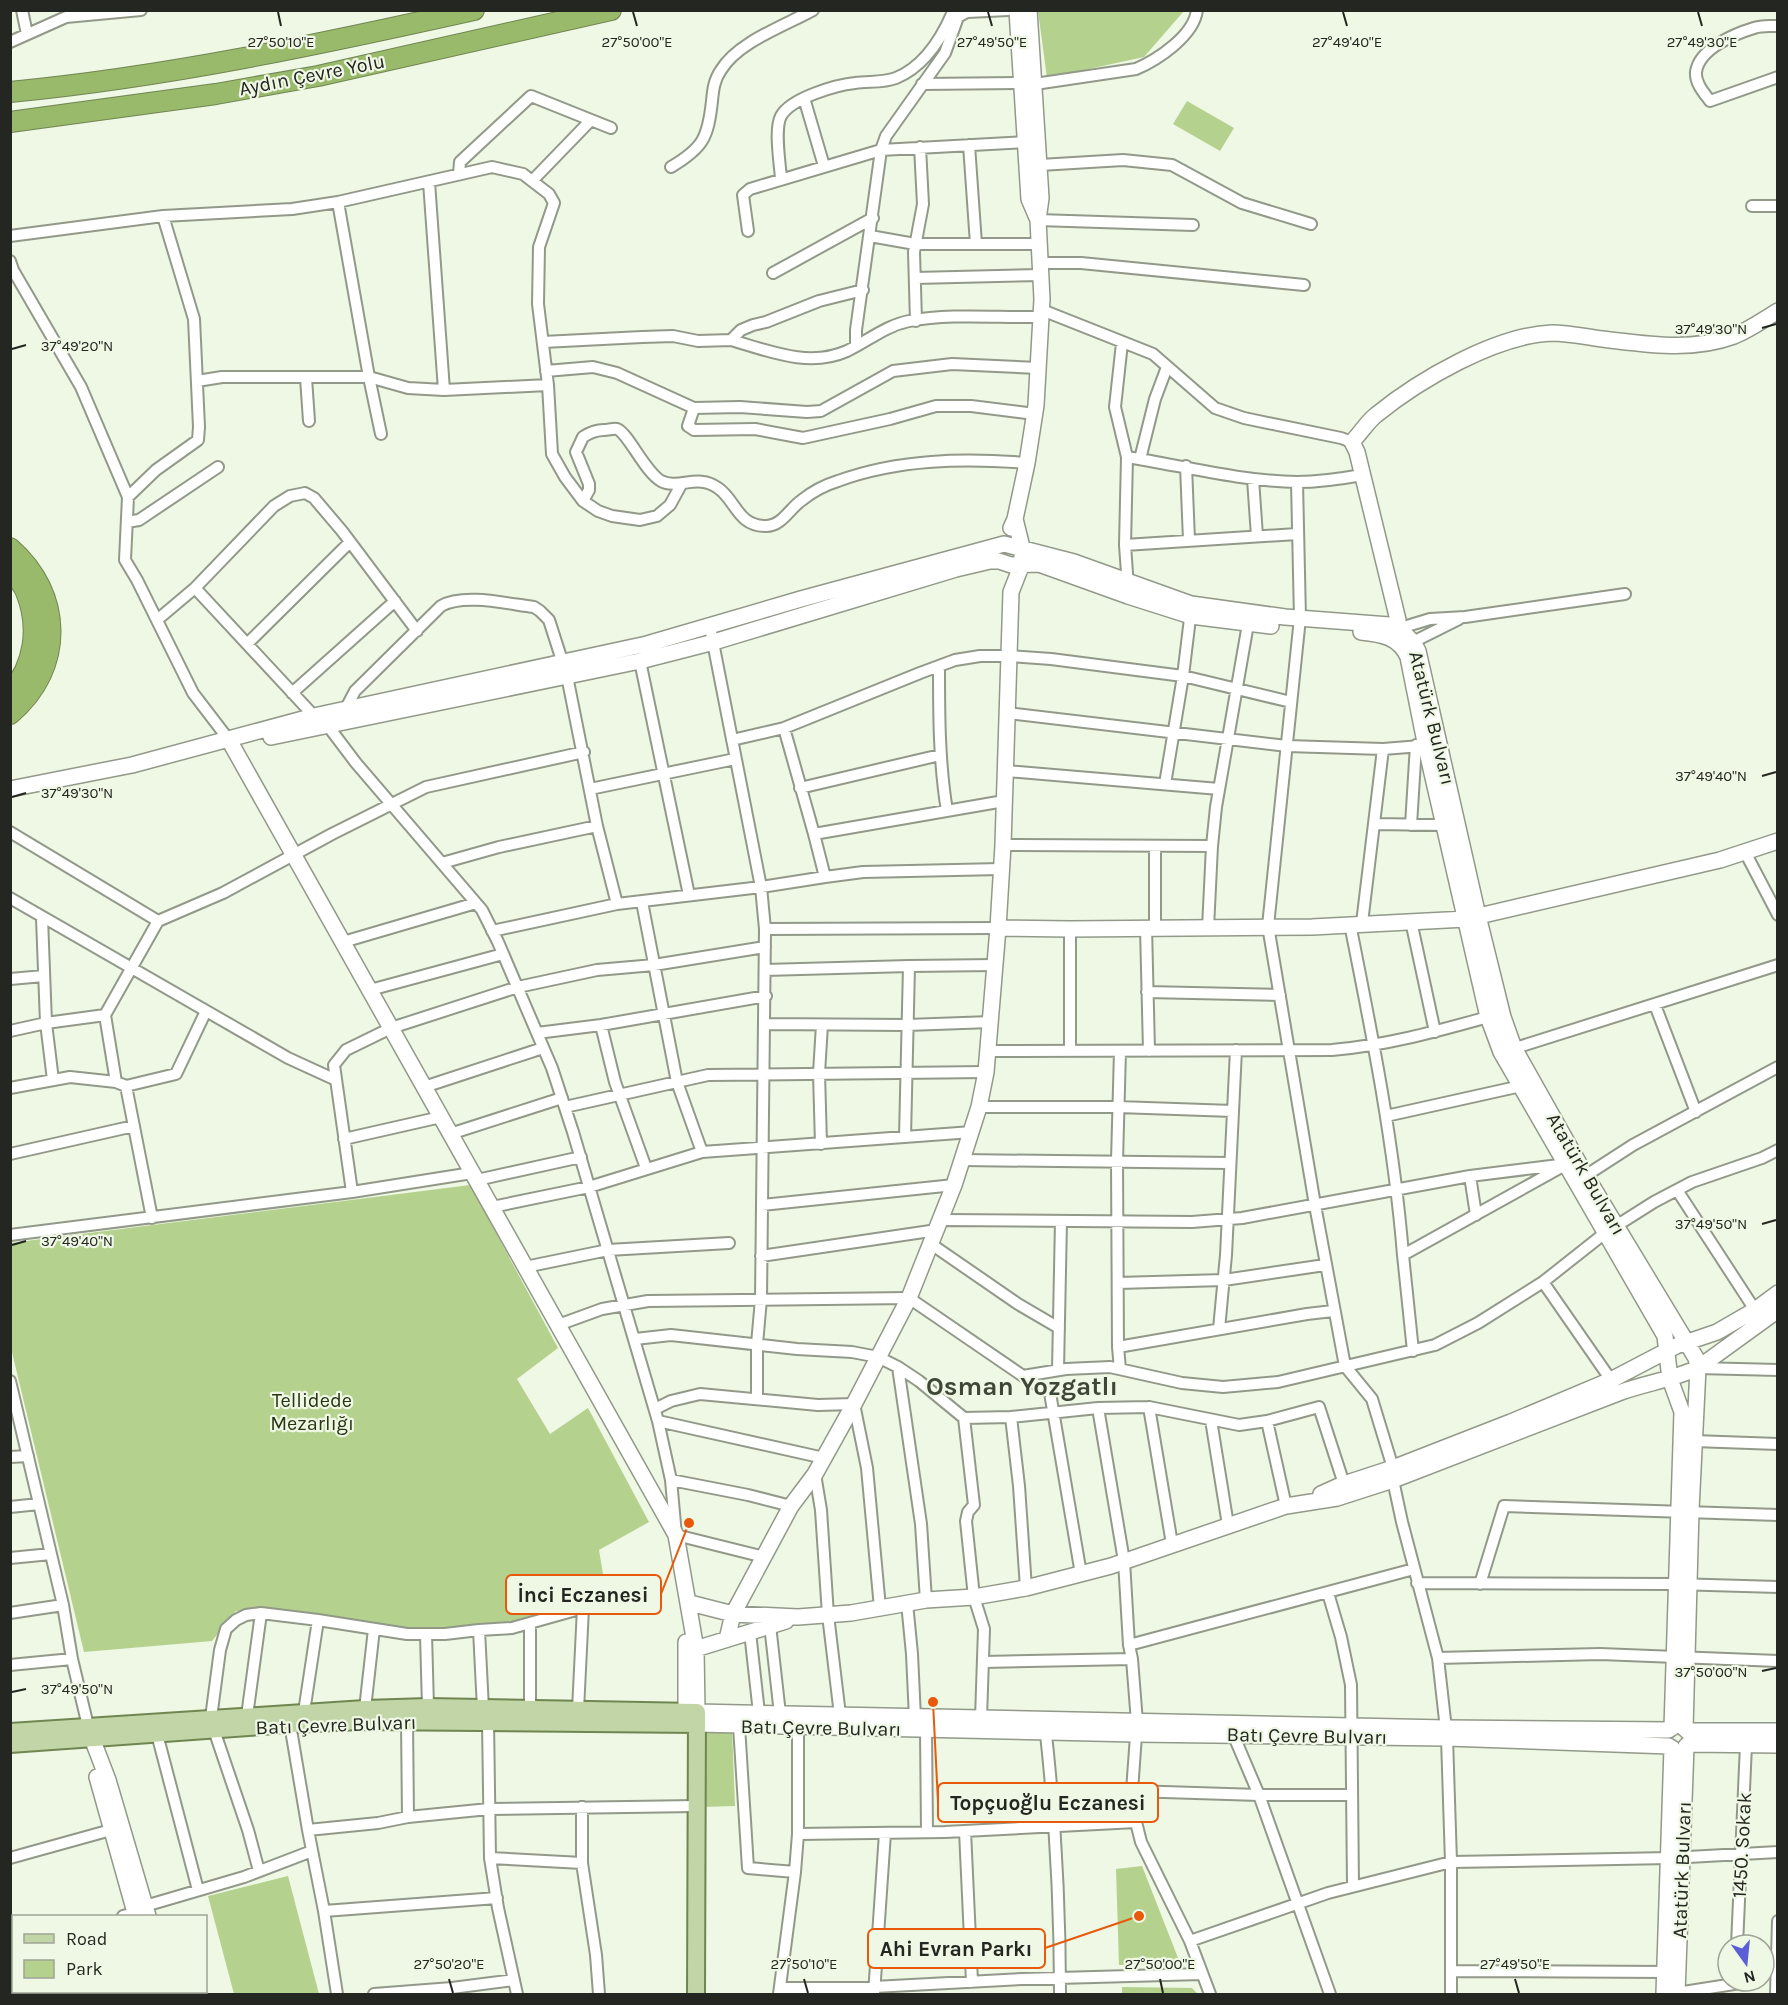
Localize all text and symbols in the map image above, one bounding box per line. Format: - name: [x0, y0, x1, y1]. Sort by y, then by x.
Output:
- text: 27°50'10"E: [247, 33, 315, 51]
- text: 27°50'00"E: [601, 33, 673, 51]
- text: 27°49'50"E: [957, 33, 1027, 51]
- text: 27°49'40"E: [1312, 33, 1382, 51]
- text: 27°49'30"E: [1667, 33, 1737, 51]
- street label: Aydın Çevre Yolu: [237, 50, 387, 100]
- text: 37°49'30"N: [1675, 320, 1747, 338]
- text: 37°49'20"N: [41, 337, 113, 355]
- street label: Atatürk Bulvarı: [1404, 649, 1460, 787]
- text: 37°49'40"N: [1675, 767, 1747, 785]
- text: 37°49'30"N: [41, 784, 113, 802]
- street label: Atatürk Bulvarı: [1542, 1109, 1630, 1239]
- text: 37°49'50"N: [1675, 1215, 1747, 1233]
- text: 37°49'40"N: [41, 1232, 113, 1250]
- district label: Osman Yozgatlı: [926, 1371, 1118, 1402]
- park label: Tellidede Mezarlığı: [270, 1389, 354, 1435]
- callout: İnci Eczanesi: [506, 1575, 661, 1614]
- text: İnci Eczanesi: [517, 1582, 649, 1607]
- text: 37°50'00"N: [1674, 1663, 1748, 1681]
- text: 37°49'50"N: [41, 1680, 113, 1698]
- street label: Batı Çevre Bulvarı: [255, 1711, 417, 1739]
- street label: Batı Çevre Bulvarı: [740, 1715, 902, 1741]
- street label: Batı Çevre Bulvarı: [1226, 1723, 1388, 1749]
- callout: Topçuoğlu Eczanesi: [938, 1783, 1158, 1822]
- text: Topçuoğlu Eczanesi: [950, 1791, 1146, 1815]
- street label: 1450. Sokak: [1728, 1792, 1756, 1898]
- street label: Atatürk Bulvarı: [1668, 1801, 1696, 1939]
- legend: [12, 1915, 207, 1993]
- text: Road: [66, 1928, 107, 1950]
- callout: Ahi Evran Parkı: [868, 1929, 1045, 1968]
- north arrow: [1716, 1933, 1776, 1993]
- text: Ahi Evran Parkı: [880, 1937, 1032, 1961]
- text: 27°50'20"E: [414, 1955, 484, 1973]
- text: 27°50'10"E: [770, 1955, 838, 1973]
- text: 27°50'00"E: [1124, 1955, 1196, 1973]
- text: 27°49'50"E: [1480, 1955, 1550, 1973]
- text: Park: [66, 1958, 103, 1980]
- text: N: [1742, 1966, 1758, 1988]

